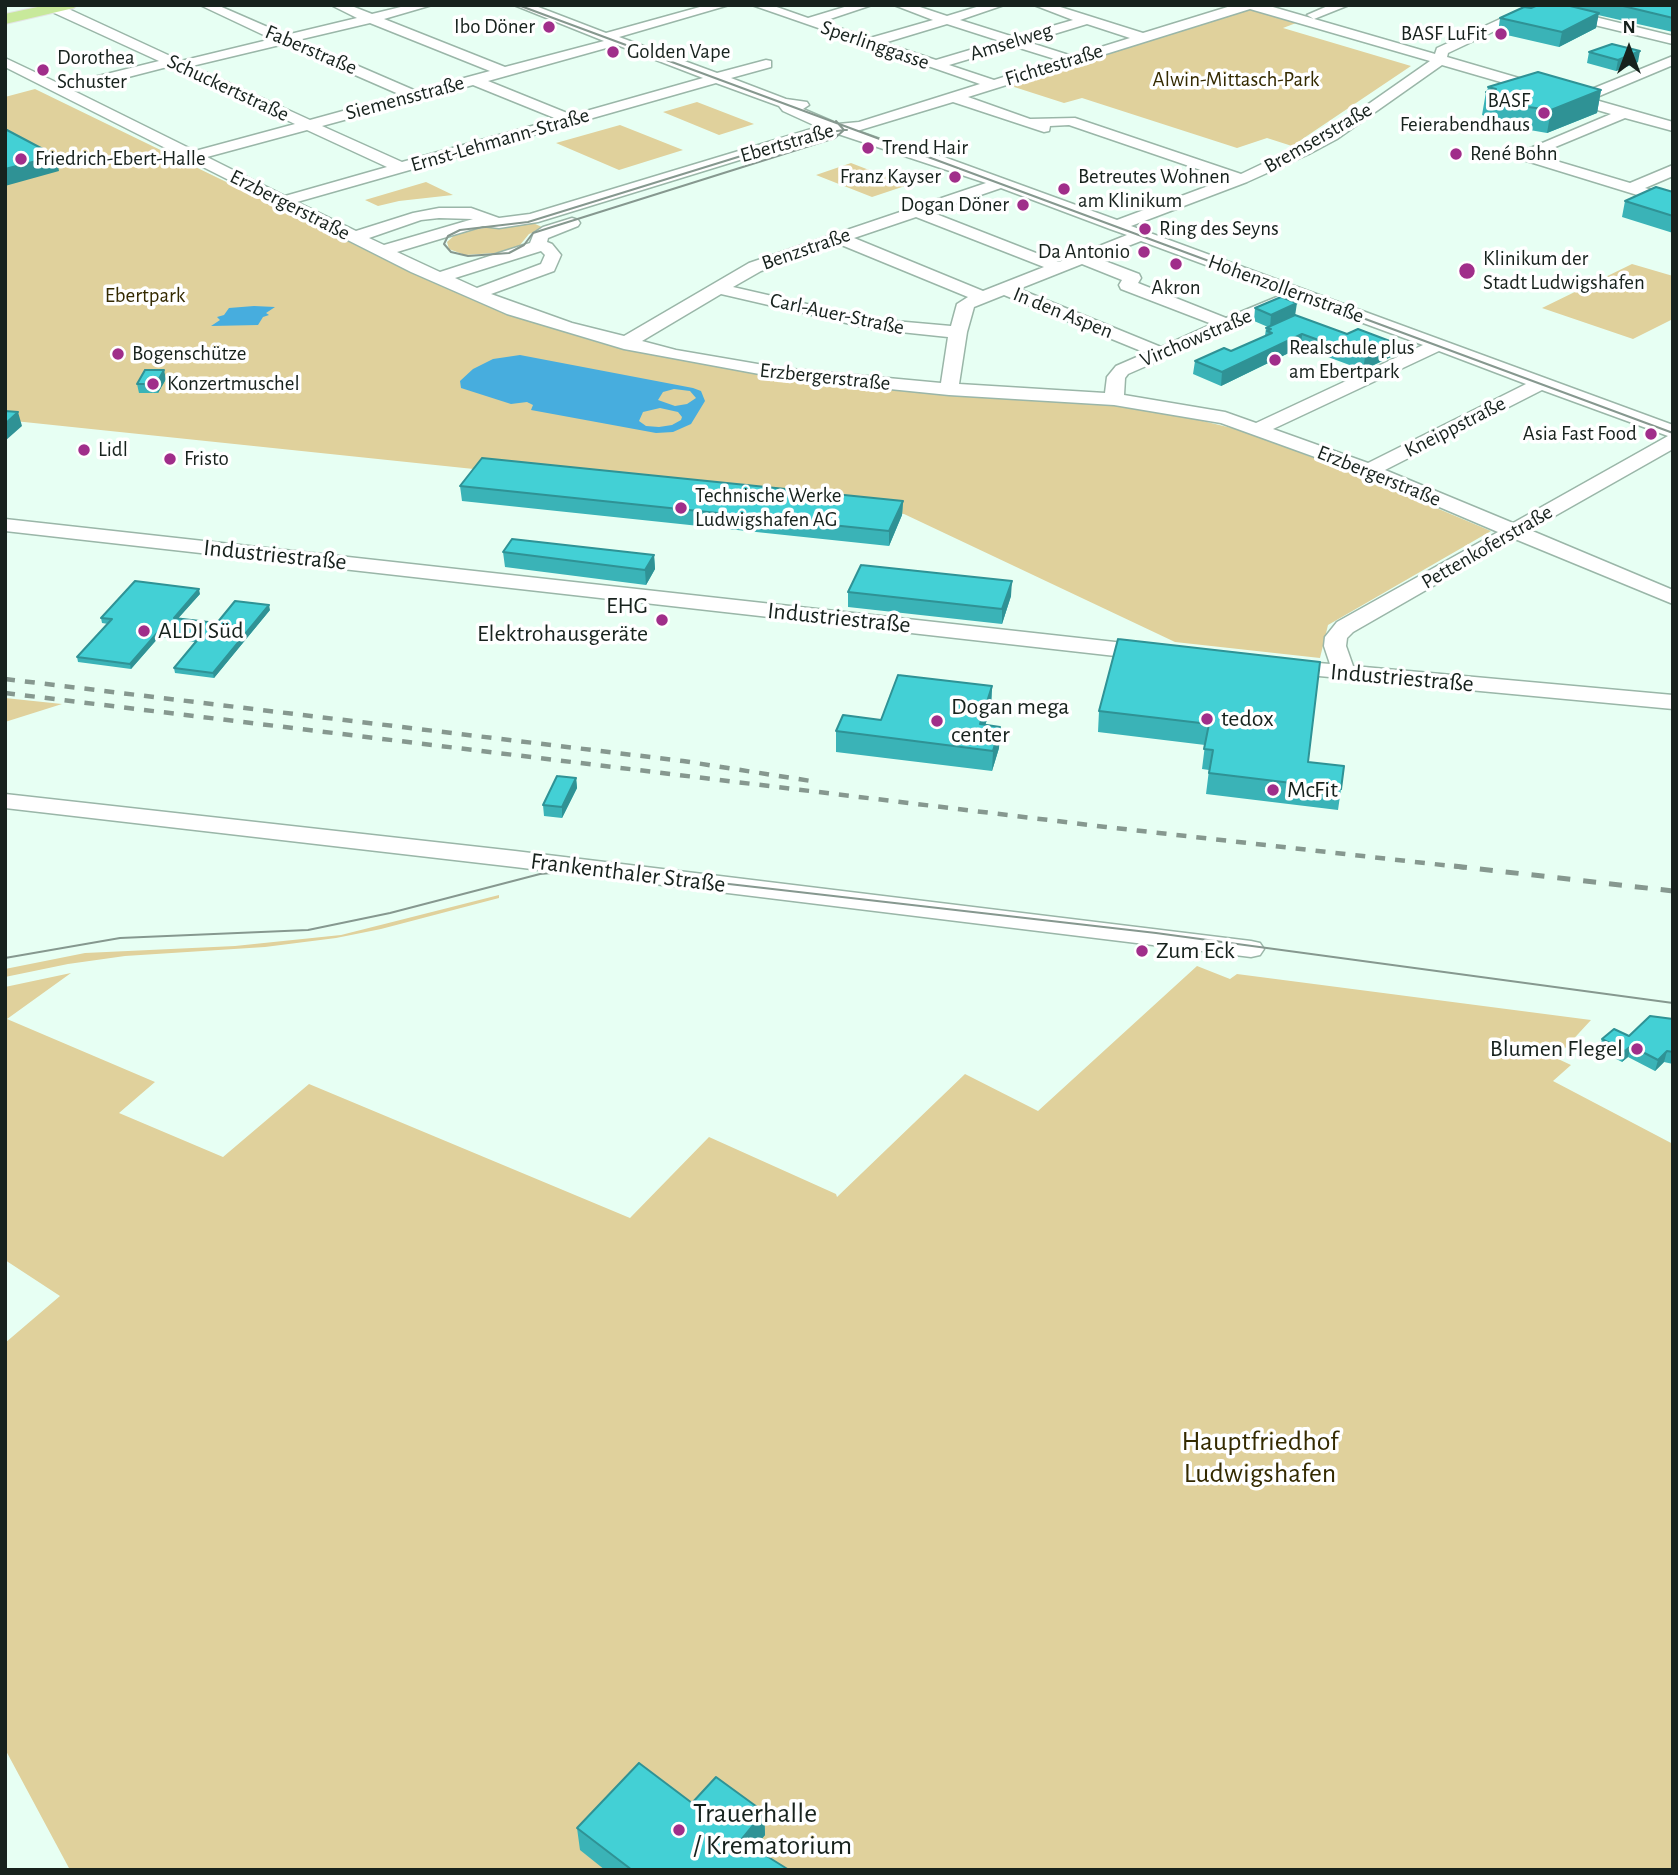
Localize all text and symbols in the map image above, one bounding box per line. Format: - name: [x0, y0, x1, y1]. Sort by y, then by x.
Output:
- place label: Ibo Döner: [454, 14, 535, 40]
- north arrow: [1594, 14, 1664, 84]
- street label: Sperlinggasse: [817, 15, 933, 75]
- street label: Amselweg: [967, 18, 1055, 66]
- text: N: [1622, 18, 1636, 37]
- street label: Faberstraße: [261, 19, 361, 81]
- marker: Ibo Döner: [541, 19, 557, 35]
- place label: BASF LuFit: [1401, 21, 1487, 47]
- marker: BASF LuFit: [1493, 26, 1509, 42]
- street label: Fichtestraße: [1002, 38, 1106, 92]
- place label: Golden Vape: [627, 39, 730, 65]
- marker: Golden Vape: [605, 44, 621, 60]
- place label: Dorothea Schuster: [57, 45, 135, 95]
- street label: Schuckertstraße: [163, 49, 293, 127]
- marker: Dorothea Schuster: [35, 62, 51, 78]
- park label: Alwin-Mittasch-Park: [1153, 67, 1319, 93]
- street label: Siemensstraße: [343, 70, 467, 126]
- place label: BASF Feierabendhaus: [1400, 88, 1530, 138]
- street label: Bremserstraße: [1259, 97, 1377, 179]
- street label: Ernst-Lehmann-Straße: [408, 102, 592, 178]
- marker: BASF Feierabendhaus: [1536, 105, 1552, 121]
- street label: Ebertstraße: [737, 118, 837, 168]
- place label: Trend Hair: [882, 135, 968, 161]
- marker: Trend Hair: [860, 140, 876, 156]
- place label: René Bohn: [1470, 141, 1557, 167]
- place label: Friedrich-Ebert-Halle: [35, 146, 206, 172]
- marker: René Bohn: [1448, 146, 1464, 162]
- marker: Friedrich-Ebert-Halle: [13, 151, 29, 167]
- street label: Erzbergerstraße: [226, 164, 354, 246]
- place label: Franz Kayser: [840, 164, 941, 190]
- place label: Betreutes Wohnen am Klinikum: [1078, 164, 1230, 214]
- marker: Franz Kayser: [947, 169, 963, 185]
- marker: Betreutes Wohnen am Klinikum: [1056, 181, 1072, 197]
- place label: Dogan Döner: [900, 192, 1009, 218]
- marker: Dogan Döner: [1015, 197, 1031, 213]
- place label: Ring des Seyns: [1159, 216, 1279, 242]
- marker: Ring des Seyns: [1137, 221, 1153, 237]
- street label: Benzstraße: [758, 222, 854, 276]
- place label: Da Antonio: [1038, 239, 1130, 265]
- marker: Da Antonio: [1136, 244, 1152, 260]
- place label: Klinikum der Stadt Ludwigshafen: [1483, 246, 1645, 296]
- street label: Hohenzollernstraße: [1205, 249, 1367, 329]
- marker: Akron: [1168, 256, 1184, 272]
- marker: Klinikum der Stadt Ludwigshafen: [1457, 261, 1477, 281]
- place label: Akron: [1151, 275, 1201, 301]
- street label: In den Aspen: [1009, 282, 1117, 344]
- park label: Ebertpark: [105, 283, 185, 309]
- street label: Carl-Auer-Straße: [768, 287, 906, 341]
- street label: Virchowstraße: [1136, 303, 1256, 373]
- place label: Realschule plus am Ebertpark: [1289, 335, 1415, 385]
- place label: Bogenschütze: [132, 341, 246, 367]
- marker: Bogenschütze: [110, 346, 126, 362]
- marker: Realschule plus am Ebertpark: [1267, 352, 1283, 368]
- street label: Erzbergerstraße: [758, 358, 892, 396]
- place label: Konzertmuschel: [167, 371, 300, 397]
- marker: Konzertmuschel: [145, 376, 161, 392]
- street label: Kneippstraße: [1400, 391, 1510, 463]
- place label: Asia Fast Food: [1523, 421, 1637, 447]
- marker: Asia Fast Food: [1643, 426, 1659, 442]
- place label: Lidl: [98, 437, 128, 463]
- street label: Erzbergerstraße: [1313, 440, 1445, 512]
- marker: Lidl: [76, 442, 92, 458]
- place label: Fristo: [184, 446, 229, 472]
- marker: Fristo: [162, 451, 178, 467]
- place label: Technische Werke Ludwigshafen AG: [695, 483, 841, 533]
- street label: Pettenkoferstraße: [1417, 499, 1557, 595]
- marker: Technische Werke Ludwigshafen AG: [673, 500, 689, 516]
- street label: Industriestraße: [202, 533, 348, 577]
- place label: EHG Elektrohausgeräte: [477, 592, 648, 648]
- street label: Industriestraße: [766, 596, 912, 640]
- marker: EHG Elektrohausgeräte: [654, 612, 670, 628]
- place label: ALDI Süd: [158, 617, 244, 645]
- marker: ALDI Süd: [136, 623, 152, 639]
- street label: Industriestraße: [1329, 657, 1475, 699]
- place label: Dogan mega center: [951, 693, 1069, 749]
- place label: tedox: [1221, 705, 1274, 733]
- marker: tedox: [1199, 711, 1215, 727]
- marker: Dogan mega center: [929, 713, 945, 729]
- place label: McFit: [1287, 776, 1338, 804]
- marker: McFit: [1265, 782, 1281, 798]
- street label: Frankenthaler Straße: [529, 847, 727, 899]
- place label: Zum Eck: [1156, 937, 1235, 965]
- marker: Zum Eck: [1134, 943, 1150, 959]
- place label: Blumen Flegel: [1490, 1035, 1623, 1063]
- marker: Blumen Flegel: [1629, 1041, 1645, 1057]
- park label: Hauptfriedhof Ludwigshafen: [1182, 1425, 1338, 1491]
- place label: Trauerhalle / Krematorium: [693, 1797, 852, 1863]
- marker: Trauerhalle / Krematorium: [671, 1822, 687, 1838]

